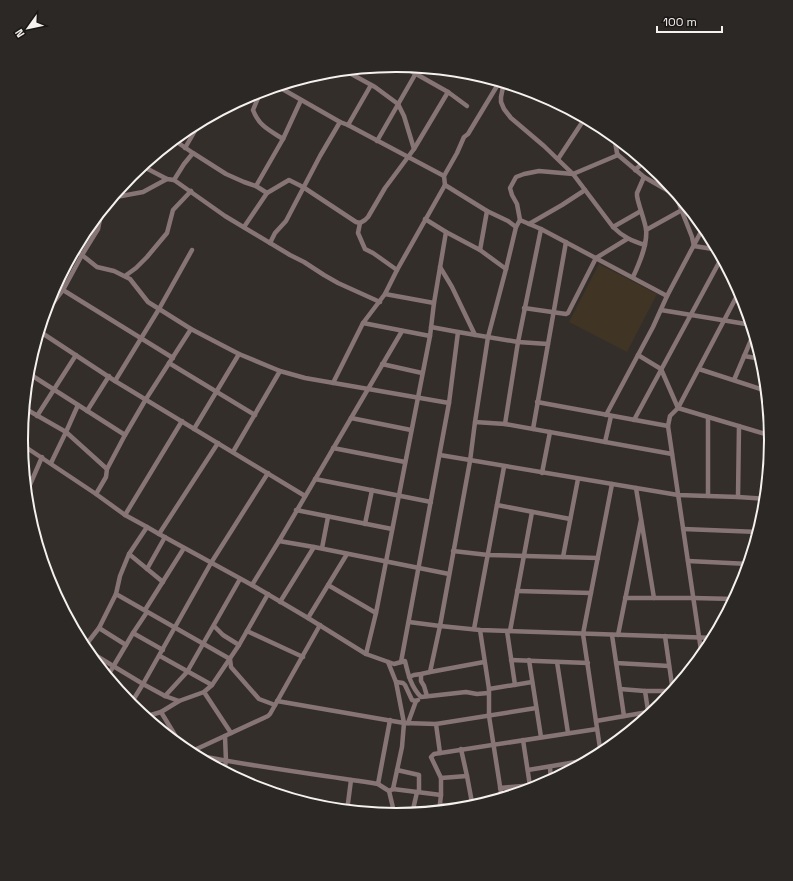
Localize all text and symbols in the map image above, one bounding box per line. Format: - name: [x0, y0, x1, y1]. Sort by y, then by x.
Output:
- north arrow: [8, 8, 48, 48]
- scale bar: [657, 8, 722, 34]
- text: 100 m: [663, 14, 697, 30]
- text: N: [12, 27, 27, 40]

